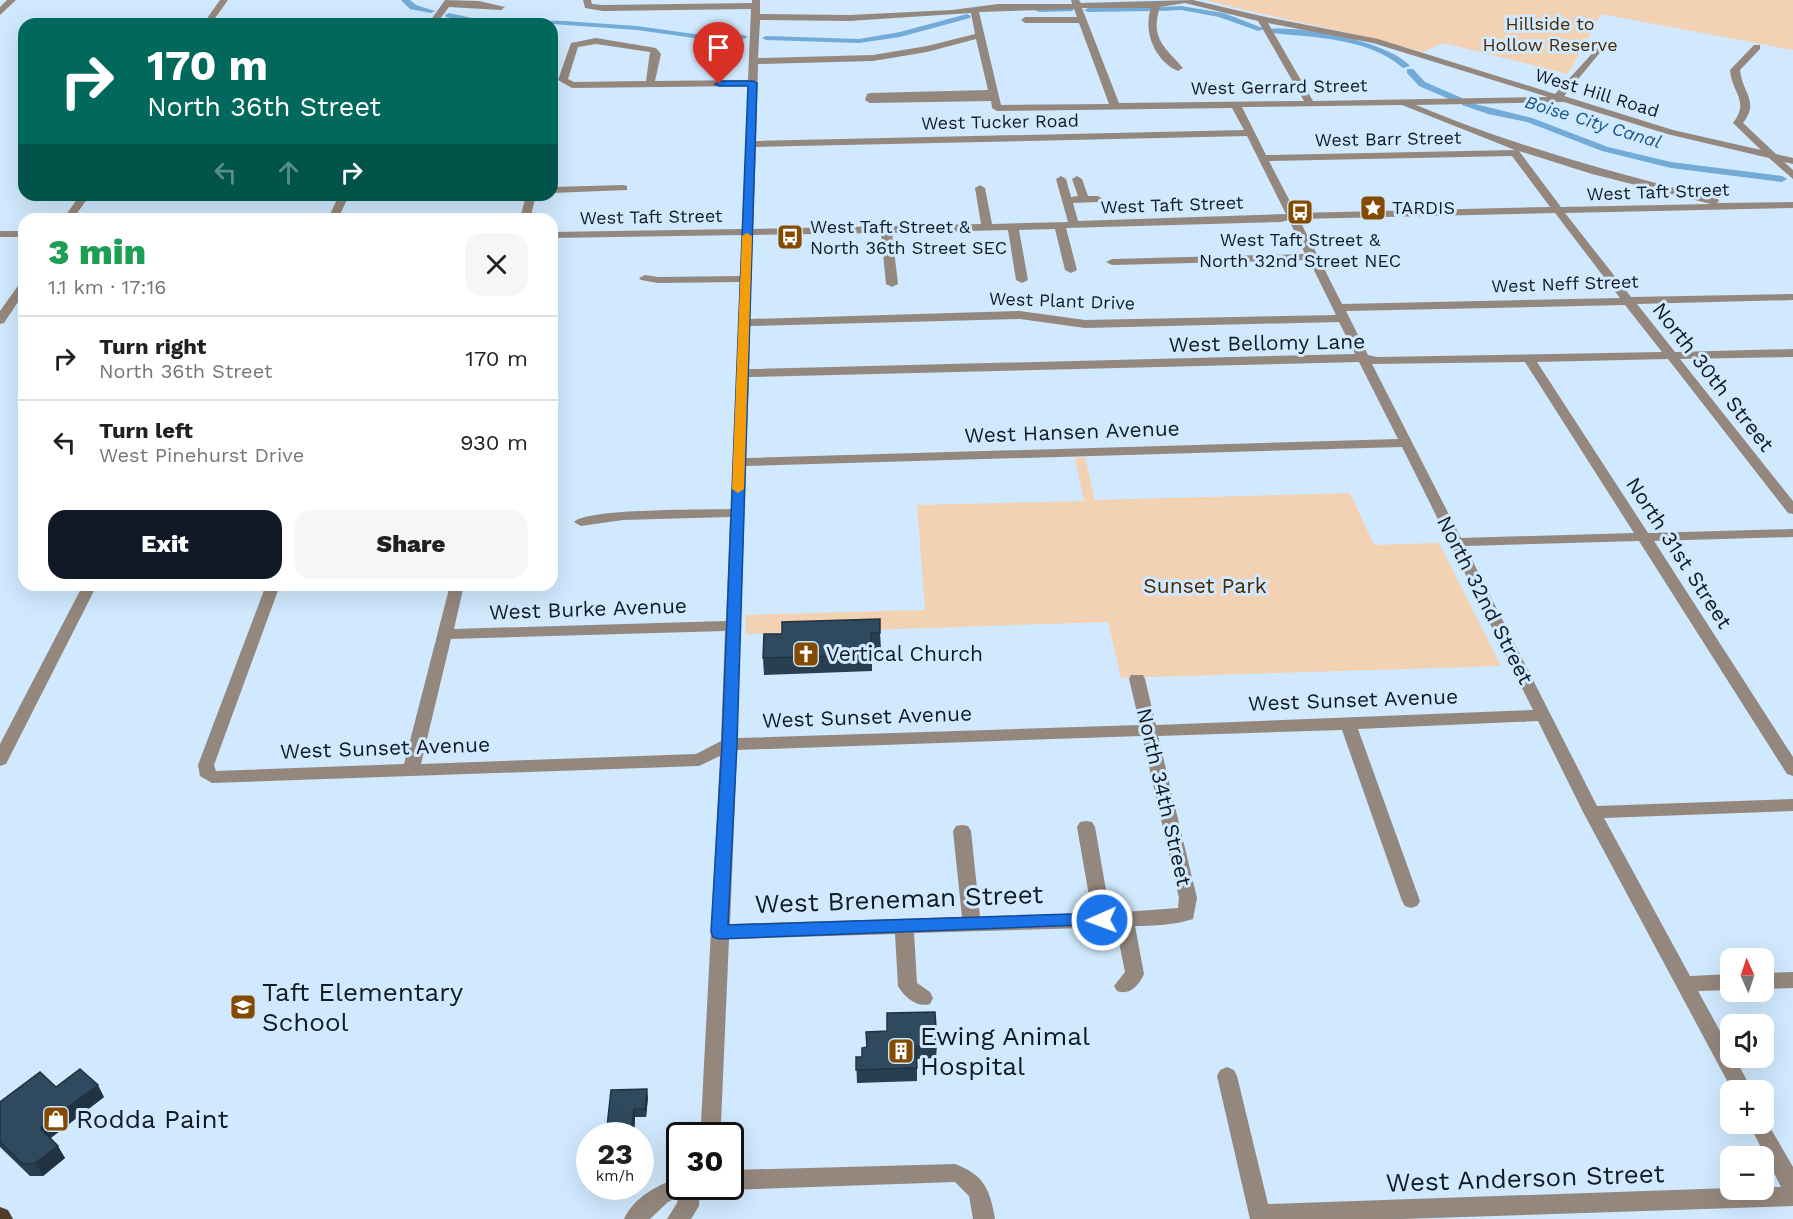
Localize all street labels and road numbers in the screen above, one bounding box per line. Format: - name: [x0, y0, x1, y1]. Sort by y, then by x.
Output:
- street label: West Hill Road: [1533, 64, 1662, 121]
- street label: West Gerrard Street: [1190, 74, 1368, 99]
- street label: West Tucker Road: [921, 110, 1079, 133]
- street label: West Barr Street: [1314, 127, 1462, 150]
- street label: West Taft Street: [1586, 178, 1730, 204]
- street label: West Taft Street: [1100, 191, 1244, 217]
- street label: West Taft Street: [579, 205, 723, 228]
- street label: West Neff Street: [1491, 270, 1639, 297]
- street label: West Plant Drive: [989, 287, 1136, 314]
- street label: North 30th Street: [1647, 297, 1779, 456]
- street label: West Bellomy Lane: [1168, 328, 1366, 357]
- street label: West Hansen Avenue: [964, 415, 1180, 448]
- street label: North 31st Street: [1621, 472, 1738, 633]
- street label: North 32nd Street: [1432, 511, 1539, 688]
- street label: West Burke Avenue: [489, 593, 687, 624]
- street label: West Sunset Avenue: [1248, 683, 1458, 716]
- street label: West Sunset Avenue: [762, 700, 972, 733]
- street label: North 34th Street: [1132, 705, 1197, 889]
- street label: West Sunset Avenue: [280, 731, 490, 764]
- street label: West Breneman Street: [754, 879, 1044, 919]
- street label: West Anderson Street: [1385, 1158, 1665, 1198]

